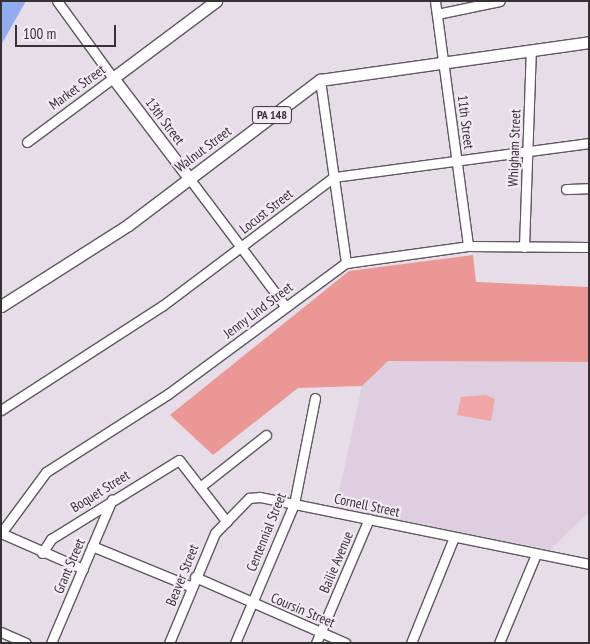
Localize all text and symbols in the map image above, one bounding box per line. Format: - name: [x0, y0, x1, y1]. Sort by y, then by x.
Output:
- scale bar: [18, 15, 119, 47]
- text: 100 m: [23, 24, 56, 43]
- street label: Market Street: [46, 61, 108, 113]
- street label: 13th Street: [142, 94, 188, 148]
- street label: 11th Street: [454, 94, 478, 150]
- road number: PA 148: [251, 106, 293, 124]
- street label: Whigham Street: [504, 109, 524, 187]
- street label: Walnut Street: [172, 122, 234, 176]
- street label: Locust Street: [236, 185, 296, 237]
- street label: Jenny Lind Street: [220, 278, 296, 342]
- street label: Boquet Street: [67, 466, 133, 516]
- street label: Centennial Street: [243, 490, 289, 574]
- street label: Cornell Street: [333, 490, 401, 520]
- street label: Bailie Avenue: [315, 528, 357, 596]
- street label: Grant Street: [50, 536, 88, 596]
- street label: Beaver Street: [162, 542, 202, 608]
- street label: Coursin Street: [268, 589, 338, 631]

